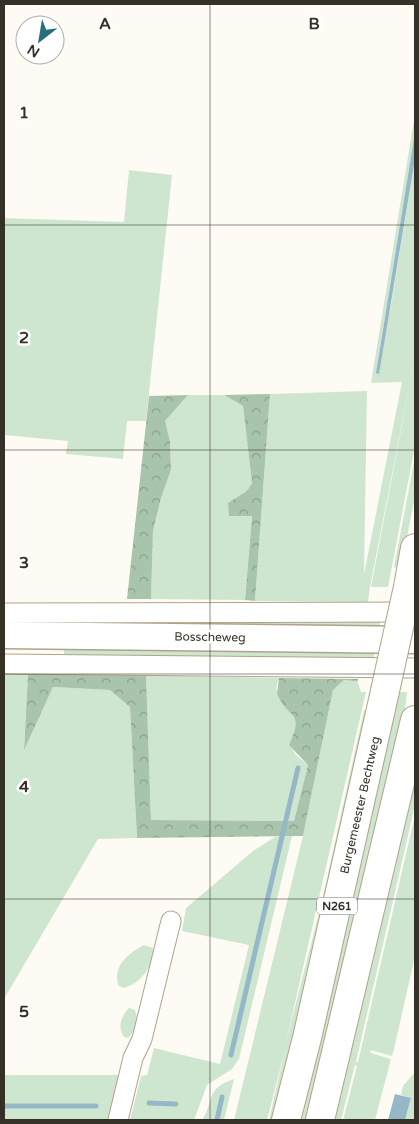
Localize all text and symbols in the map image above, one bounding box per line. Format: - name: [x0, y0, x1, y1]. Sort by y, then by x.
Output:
- text: A: [99, 14, 111, 34]
- text: B: [308, 14, 320, 34]
- north arrow: [15, 15, 65, 65]
- text: N: [24, 41, 43, 61]
- text: 1: [19, 103, 29, 123]
- text: 2: [19, 328, 29, 348]
- text: 3: [19, 553, 29, 573]
- street label: Bosscheweg: [174, 629, 246, 645]
- street label: Burgemeester Bechtweg: [337, 735, 383, 875]
- text: 4: [19, 777, 29, 797]
- road number: N261: [317, 898, 357, 914]
- text: 5: [19, 1002, 29, 1022]

